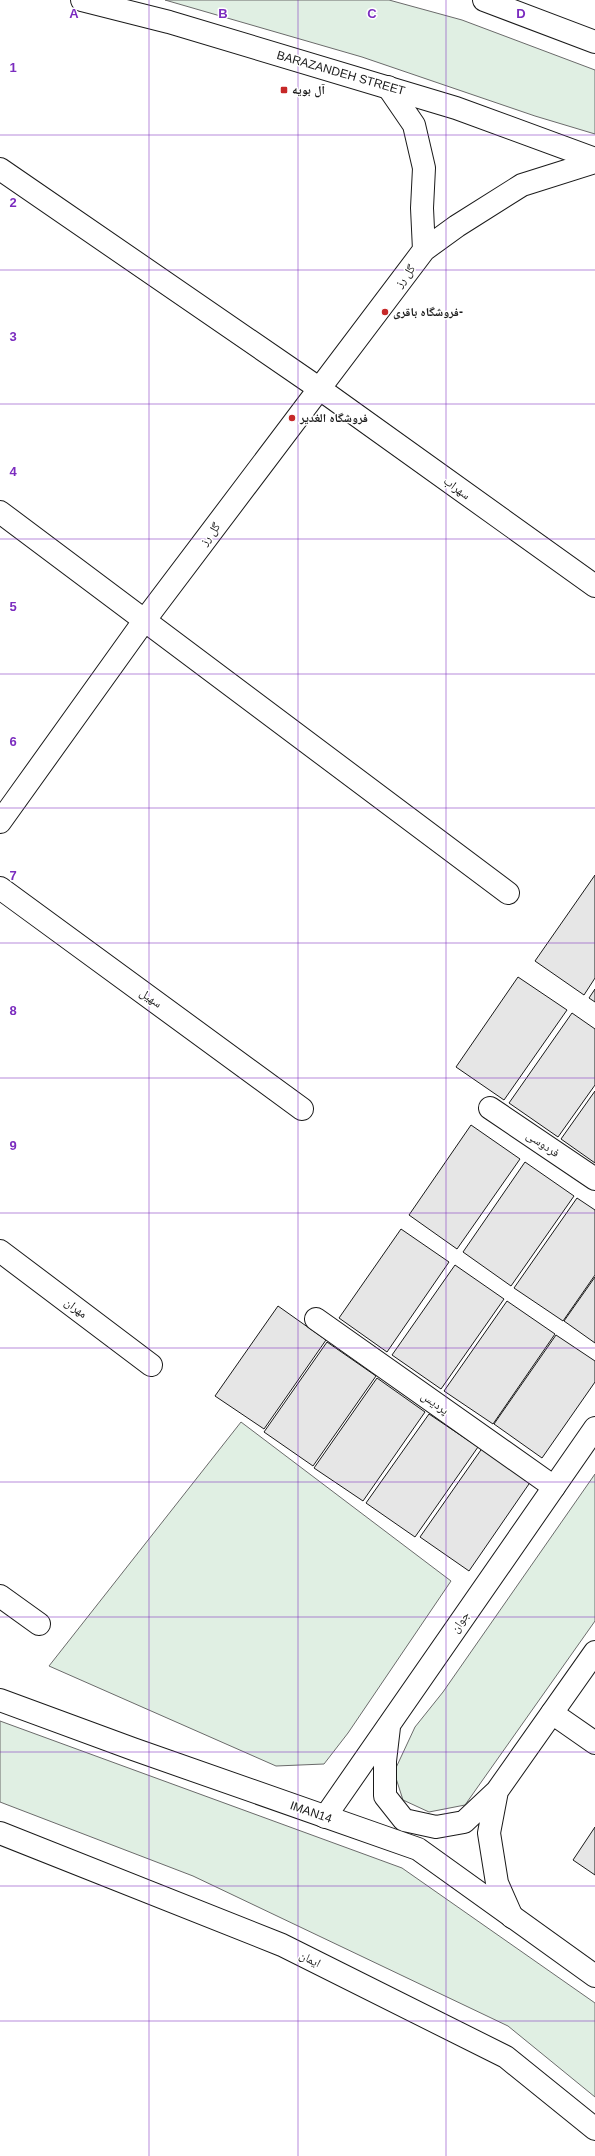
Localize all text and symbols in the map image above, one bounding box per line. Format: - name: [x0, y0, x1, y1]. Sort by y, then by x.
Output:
- text: A: [69, 6, 79, 21]
- text: B: [218, 6, 228, 21]
- text: C: [367, 6, 377, 21]
- text: D: [516, 6, 526, 21]
- street label: BARAZANDEH STREET: [275, 48, 407, 98]
- text: 1: [9, 60, 17, 75]
- place label: آل بویه: [292, 83, 326, 98]
- marker: آل بویه: [279, 85, 289, 95]
- text: 2: [9, 195, 17, 210]
- street label: گل رز: [391, 262, 418, 291]
- place label: فروشگاه باقری-: [393, 305, 463, 320]
- marker: فروشگاه باقری-: [380, 307, 390, 317]
- text: 3: [9, 329, 17, 344]
- place label: فروشگاه الغدیر: [299, 411, 368, 425]
- marker: فروشگاه الغدیر: [287, 413, 297, 423]
- text: 4: [9, 464, 17, 479]
- street label: سهراب: [441, 474, 473, 503]
- street label: گل رز: [196, 520, 223, 549]
- text: 5: [9, 599, 17, 614]
- text: 6: [9, 734, 17, 749]
- text: 7: [9, 868, 17, 883]
- street label: سهیل: [137, 985, 165, 1011]
- text: 8: [9, 1003, 17, 1018]
- street label: فردوسی: [524, 1128, 562, 1160]
- text: 9: [9, 1138, 17, 1153]
- street label: مهران: [62, 1295, 90, 1321]
- street label: پردیس: [418, 1389, 452, 1418]
- street label: جوان: [448, 1608, 473, 1636]
- street label: IMAN14: [288, 1798, 334, 1826]
- street label: ایمان: [297, 1948, 323, 1970]

